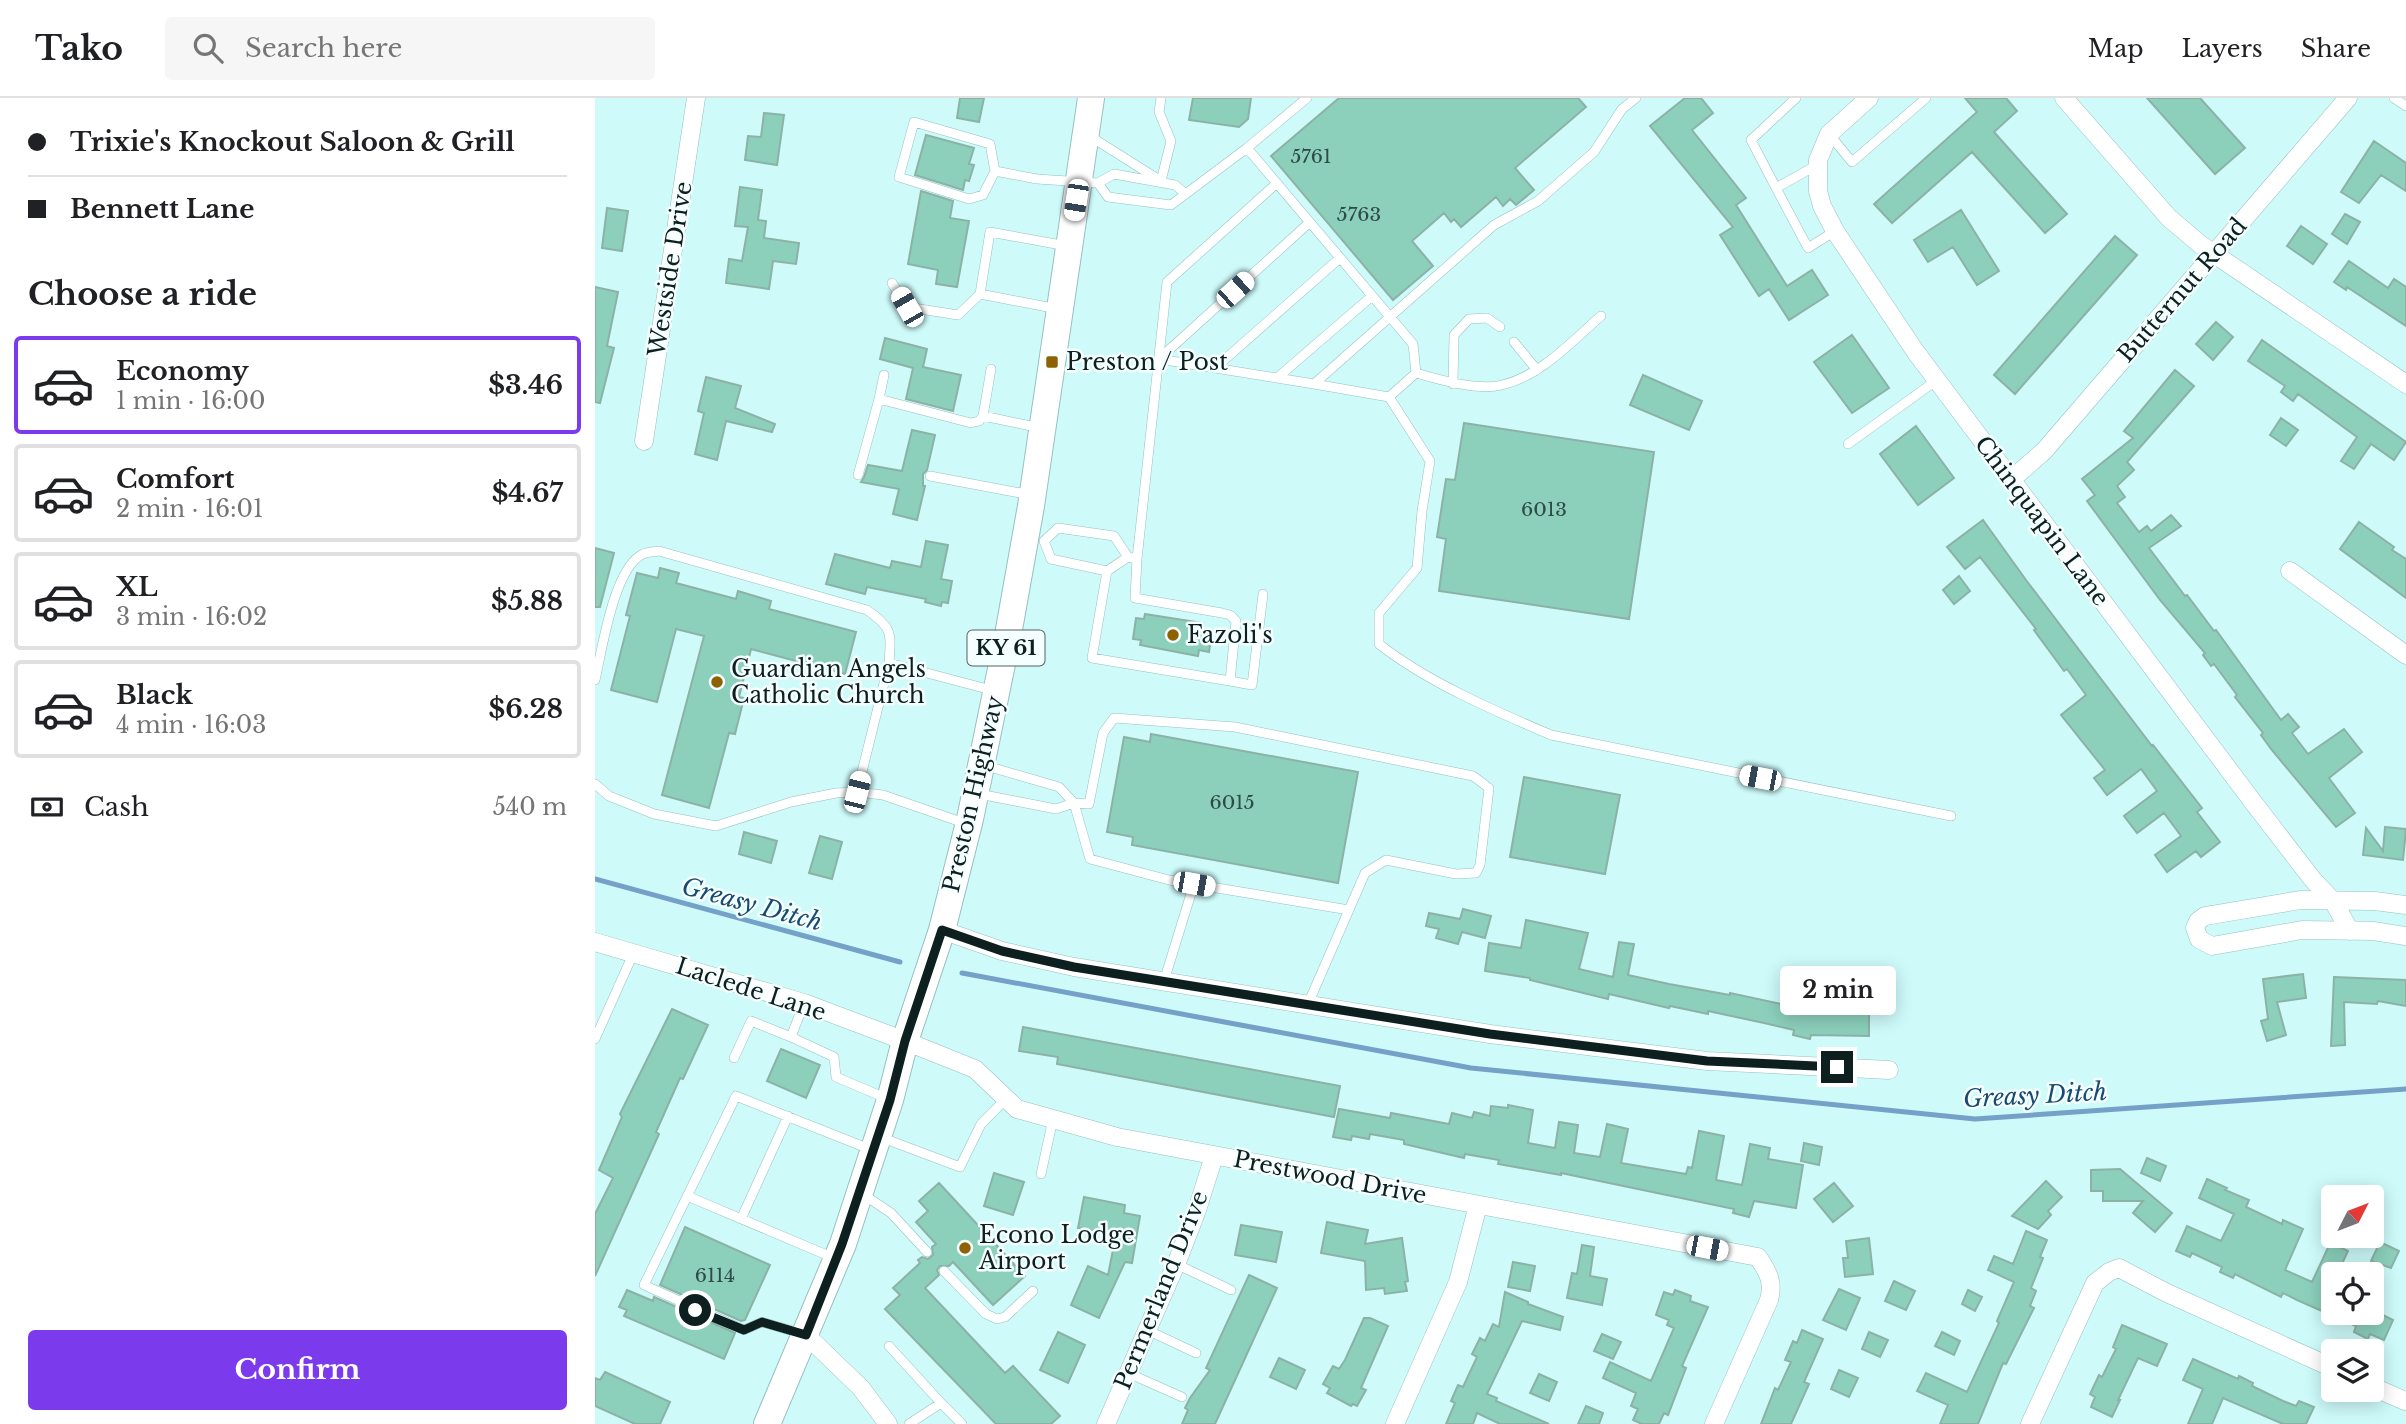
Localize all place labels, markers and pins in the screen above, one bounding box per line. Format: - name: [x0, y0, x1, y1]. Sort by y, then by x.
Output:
- place label: Preston / Post: [1066, 348, 1228, 376]
- marker: Preston / Post: [1044, 354, 1060, 370]
- place label: Fazoli's: [1187, 621, 1273, 649]
- marker: Fazoli's: [1165, 627, 1181, 643]
- place label: Guardian Angels Catholic Church: [731, 655, 926, 709]
- marker: Guardian Angels Catholic Church: [709, 674, 725, 690]
- place label: Econo Lodge Airport: [978, 1221, 1135, 1275]
- marker: Econo Lodge Airport: [957, 1240, 973, 1256]

